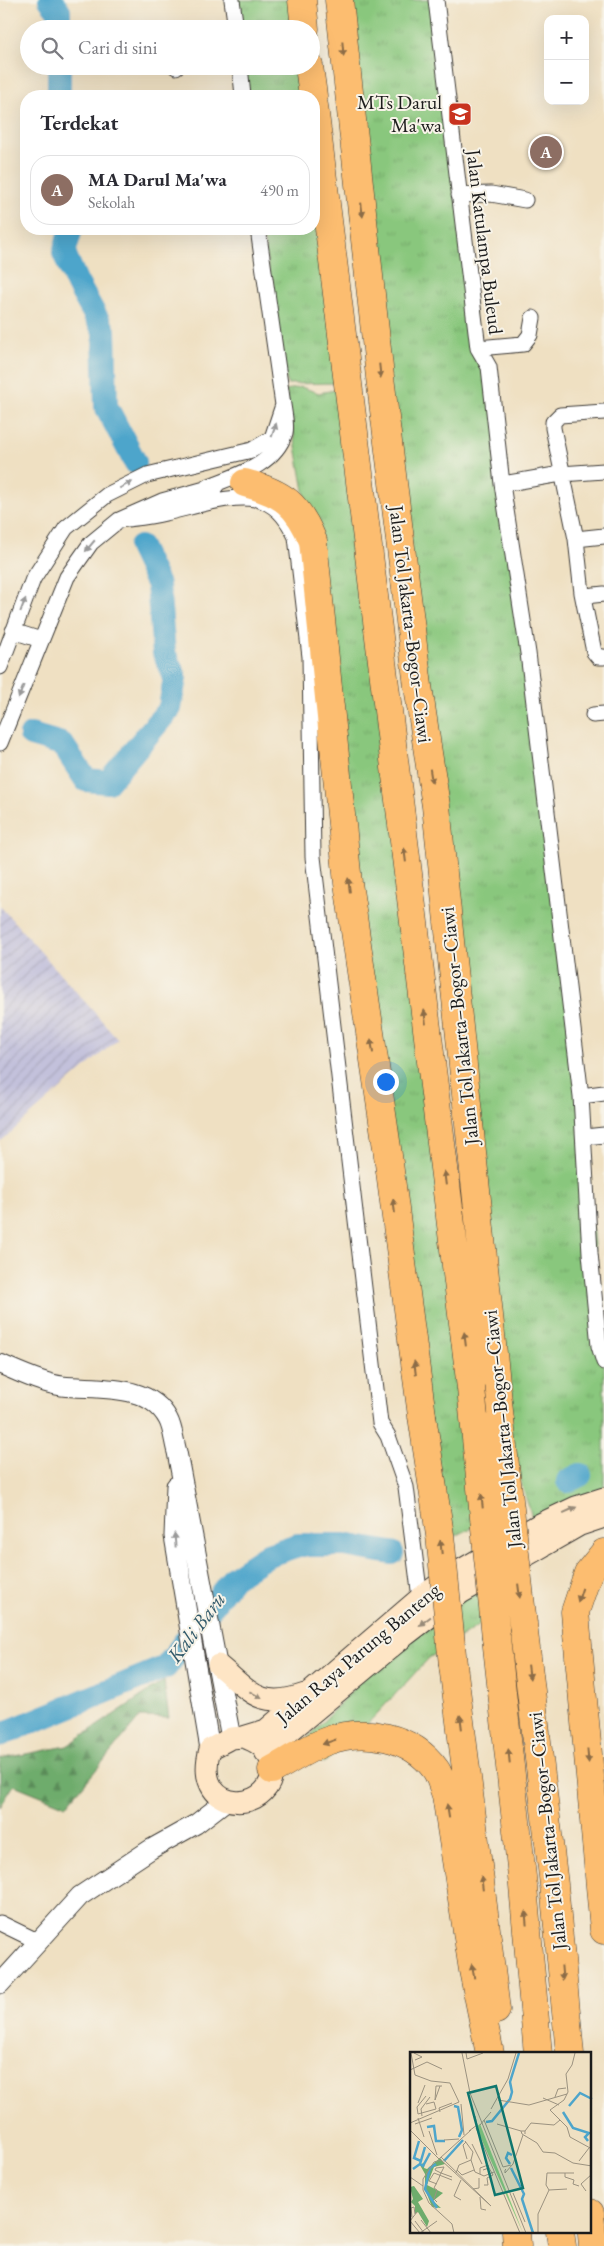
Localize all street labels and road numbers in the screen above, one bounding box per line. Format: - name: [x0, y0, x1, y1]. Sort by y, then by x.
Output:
- street label: Jalan Katulampa Buleud: [460, 146, 509, 337]
- street label: Jalan Tol Jakarta–Bogor–Ciawi: [383, 502, 438, 744]
- street label: Jalan Tol Jakarta–Bogor–Ciawi: [434, 906, 485, 1148]
- street label: Jalan Tol Jakarta–Bogor–Ciawi: [477, 1309, 528, 1551]
- street label: Jalan Raya Parung Banteng: [269, 1576, 446, 1731]
- street label: Jalan Tol Jakarta–Bogor–Ciawi: [522, 1711, 573, 1953]

